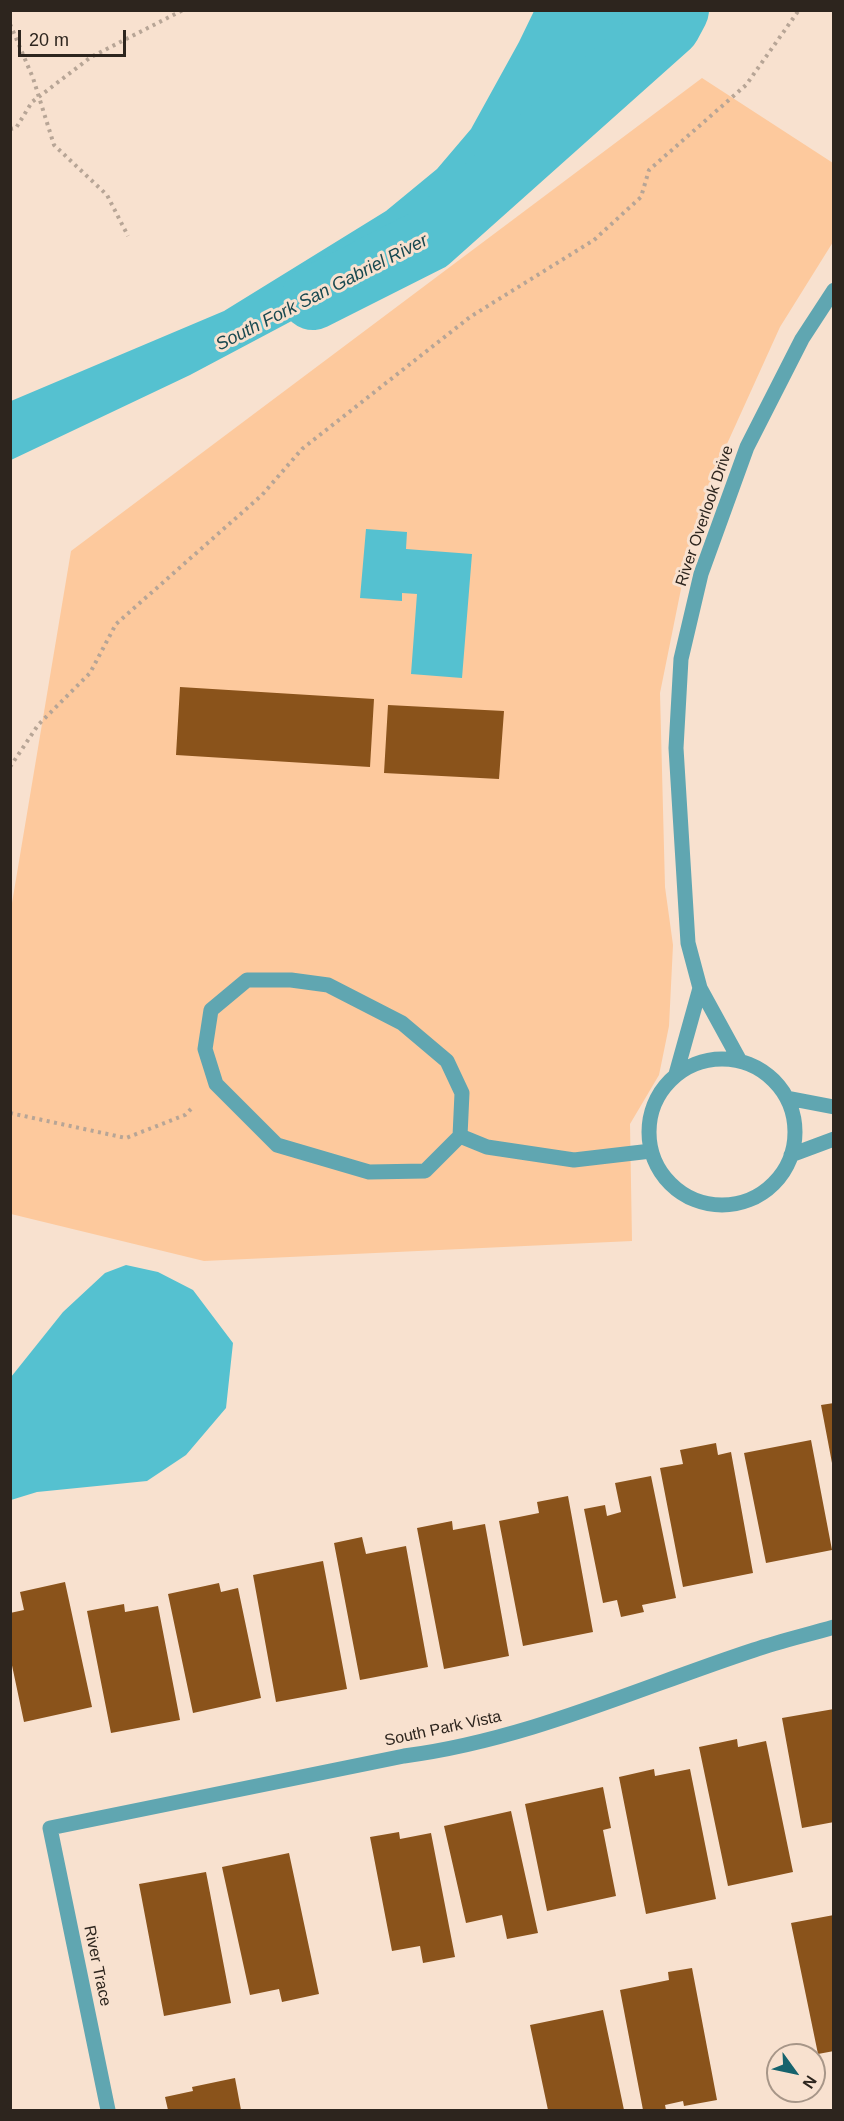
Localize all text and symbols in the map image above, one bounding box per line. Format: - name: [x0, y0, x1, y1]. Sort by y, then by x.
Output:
- scale bar: [21, 18, 129, 56]
- text: 20 m: [29, 30, 69, 50]
- water label: South Fork San Gabriel River: [212, 230, 432, 356]
- street label: River Overlook Drive: [672, 443, 738, 589]
- street label: South Park Vista: [383, 1707, 503, 1751]
- street label: River Trace: [79, 1924, 115, 2008]
- north arrow: [766, 2043, 826, 2103]
- text: N: [800, 2073, 820, 2091]

